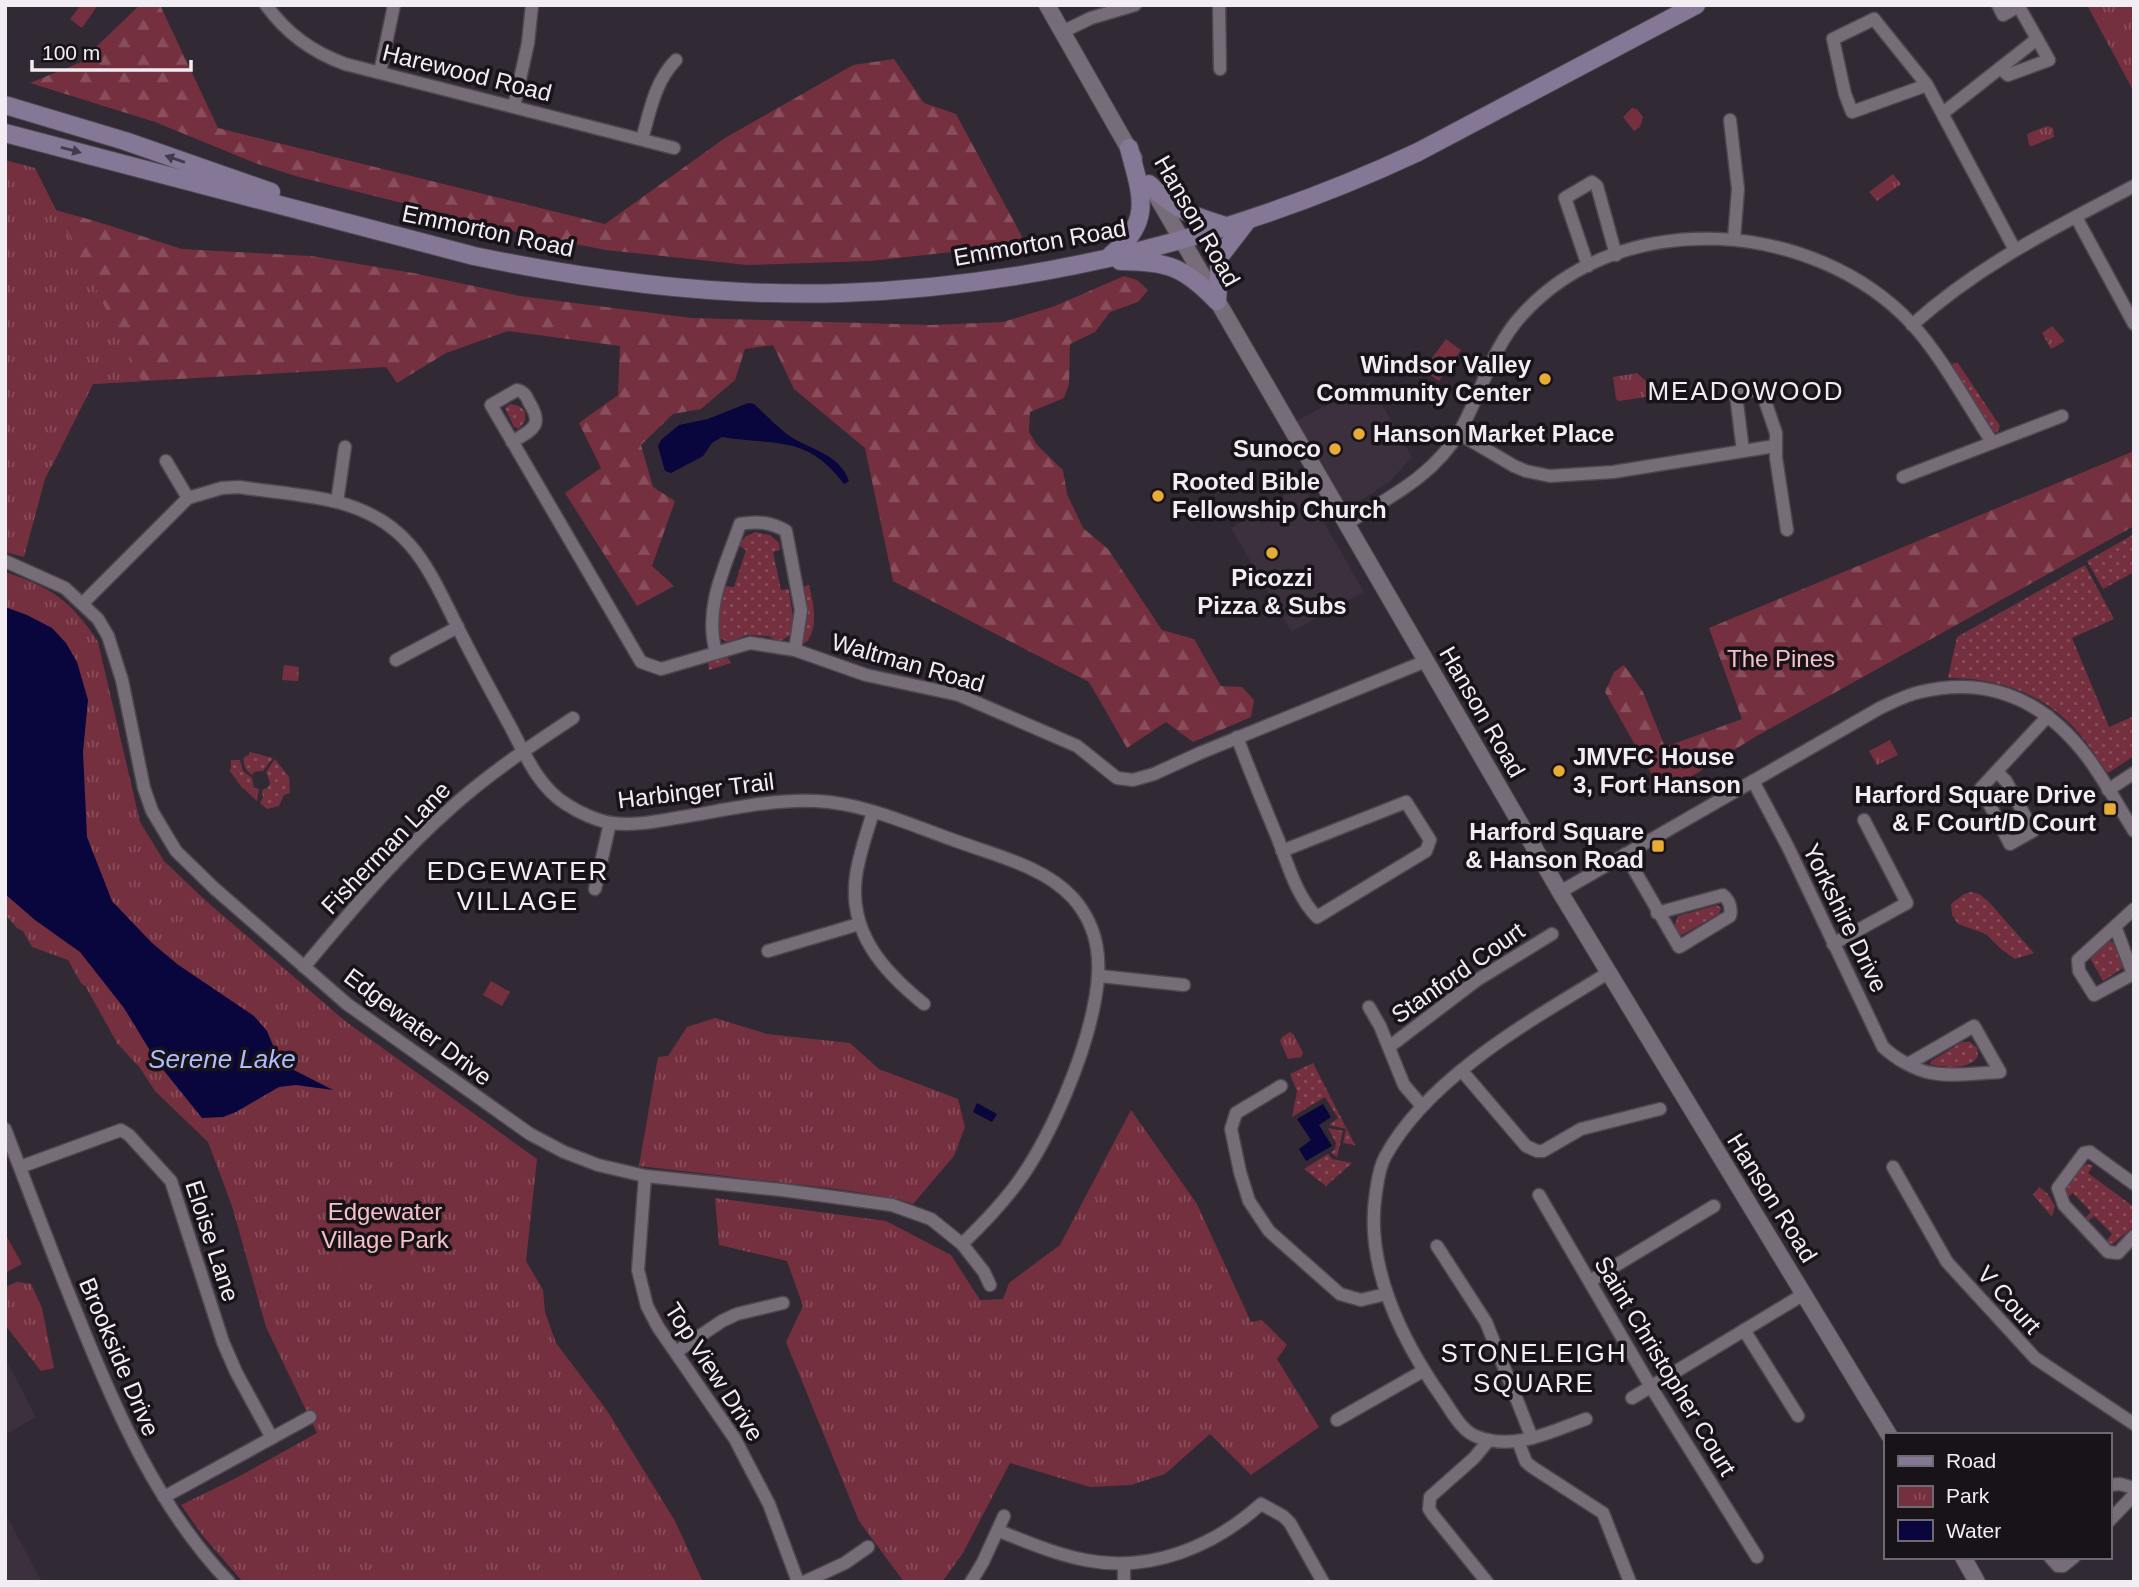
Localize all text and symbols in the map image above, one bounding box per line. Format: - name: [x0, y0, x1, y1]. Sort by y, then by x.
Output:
- scale bar: [32, 28, 191, 72]
- street label: Harewood Road: [380, 38, 555, 107]
- text: 100 m: [42, 41, 100, 64]
- one-way arrow: [60, 145, 82, 156]
- street label: Hanson Road: [1149, 150, 1246, 291]
- one-way arrow: [165, 153, 186, 164]
- street label: Emmorton Road: [400, 199, 576, 262]
- street label: Emmorton Road: [952, 214, 1128, 271]
- place label: Windsor Valley Community Center: [1316, 351, 1532, 406]
- marker: Windsor Valley Community Center: [1537, 371, 1553, 387]
- district label: MEADOWOOD: [1647, 376, 1845, 406]
- place label: Hanson Market Place: [1373, 420, 1614, 447]
- marker: Hanson Market Place: [1351, 426, 1367, 442]
- place label: Sunoco: [1233, 435, 1321, 462]
- marker: Sunoco: [1327, 441, 1343, 457]
- place label: Rooted Bible Fellowship Church: [1172, 468, 1387, 523]
- marker: Rooted Bible Fellowship Church: [1150, 488, 1166, 504]
- marker: Picozzi Pizza & Subs: [1264, 545, 1280, 561]
- place label: Picozzi Pizza & Subs: [1197, 564, 1347, 619]
- street label: Waltman Road: [829, 628, 988, 697]
- street label: Hanson Road: [1434, 641, 1531, 782]
- park label: The Pines: [1727, 645, 1835, 672]
- place label: JMVFC House 3, Fort Hanson: [1573, 743, 1741, 798]
- marker: JMVFC House 3, Fort Hanson: [1551, 763, 1567, 779]
- street label: Harbinger Trail: [616, 768, 776, 813]
- street label: Fisherman Lane: [316, 776, 456, 919]
- place label: Harford Square Drive & F Court/D Court: [1855, 781, 2096, 836]
- marker: Harford Square Drive & F Court/D Court: [2102, 801, 2118, 817]
- place label: Harford Square & Hanson Road: [1465, 818, 1644, 873]
- marker: Harford Square & Hanson Road: [1650, 838, 1666, 854]
- street label: Yorkshire Drive: [1798, 839, 1893, 996]
- district label: EDGEWATER VILLAGE: [427, 856, 609, 916]
- street label: Stanford Court: [1386, 917, 1530, 1028]
- street label: Edgewater Drive: [339, 962, 497, 1091]
- water label: Serene Lake: [148, 1044, 296, 1074]
- street label: Hanson Road: [1722, 1128, 1823, 1267]
- street label: Eloise Lane: [180, 1177, 245, 1305]
- park label: Edgewater Village Park: [321, 1198, 450, 1253]
- street label: Saint Christopher Court: [1589, 1251, 1742, 1480]
- street label: V Court: [1972, 1260, 2047, 1339]
- street label: Brookside Drive: [74, 1274, 165, 1440]
- street label: Top View Drive: [660, 1297, 769, 1446]
- district label: STONELEIGH SQUARE: [1440, 1338, 1628, 1398]
- legend: [1884, 1433, 2111, 1559]
- text: Road: [1946, 1449, 1996, 1472]
- text: Park: [1946, 1484, 1990, 1507]
- text: Water: [1946, 1519, 2001, 1542]

